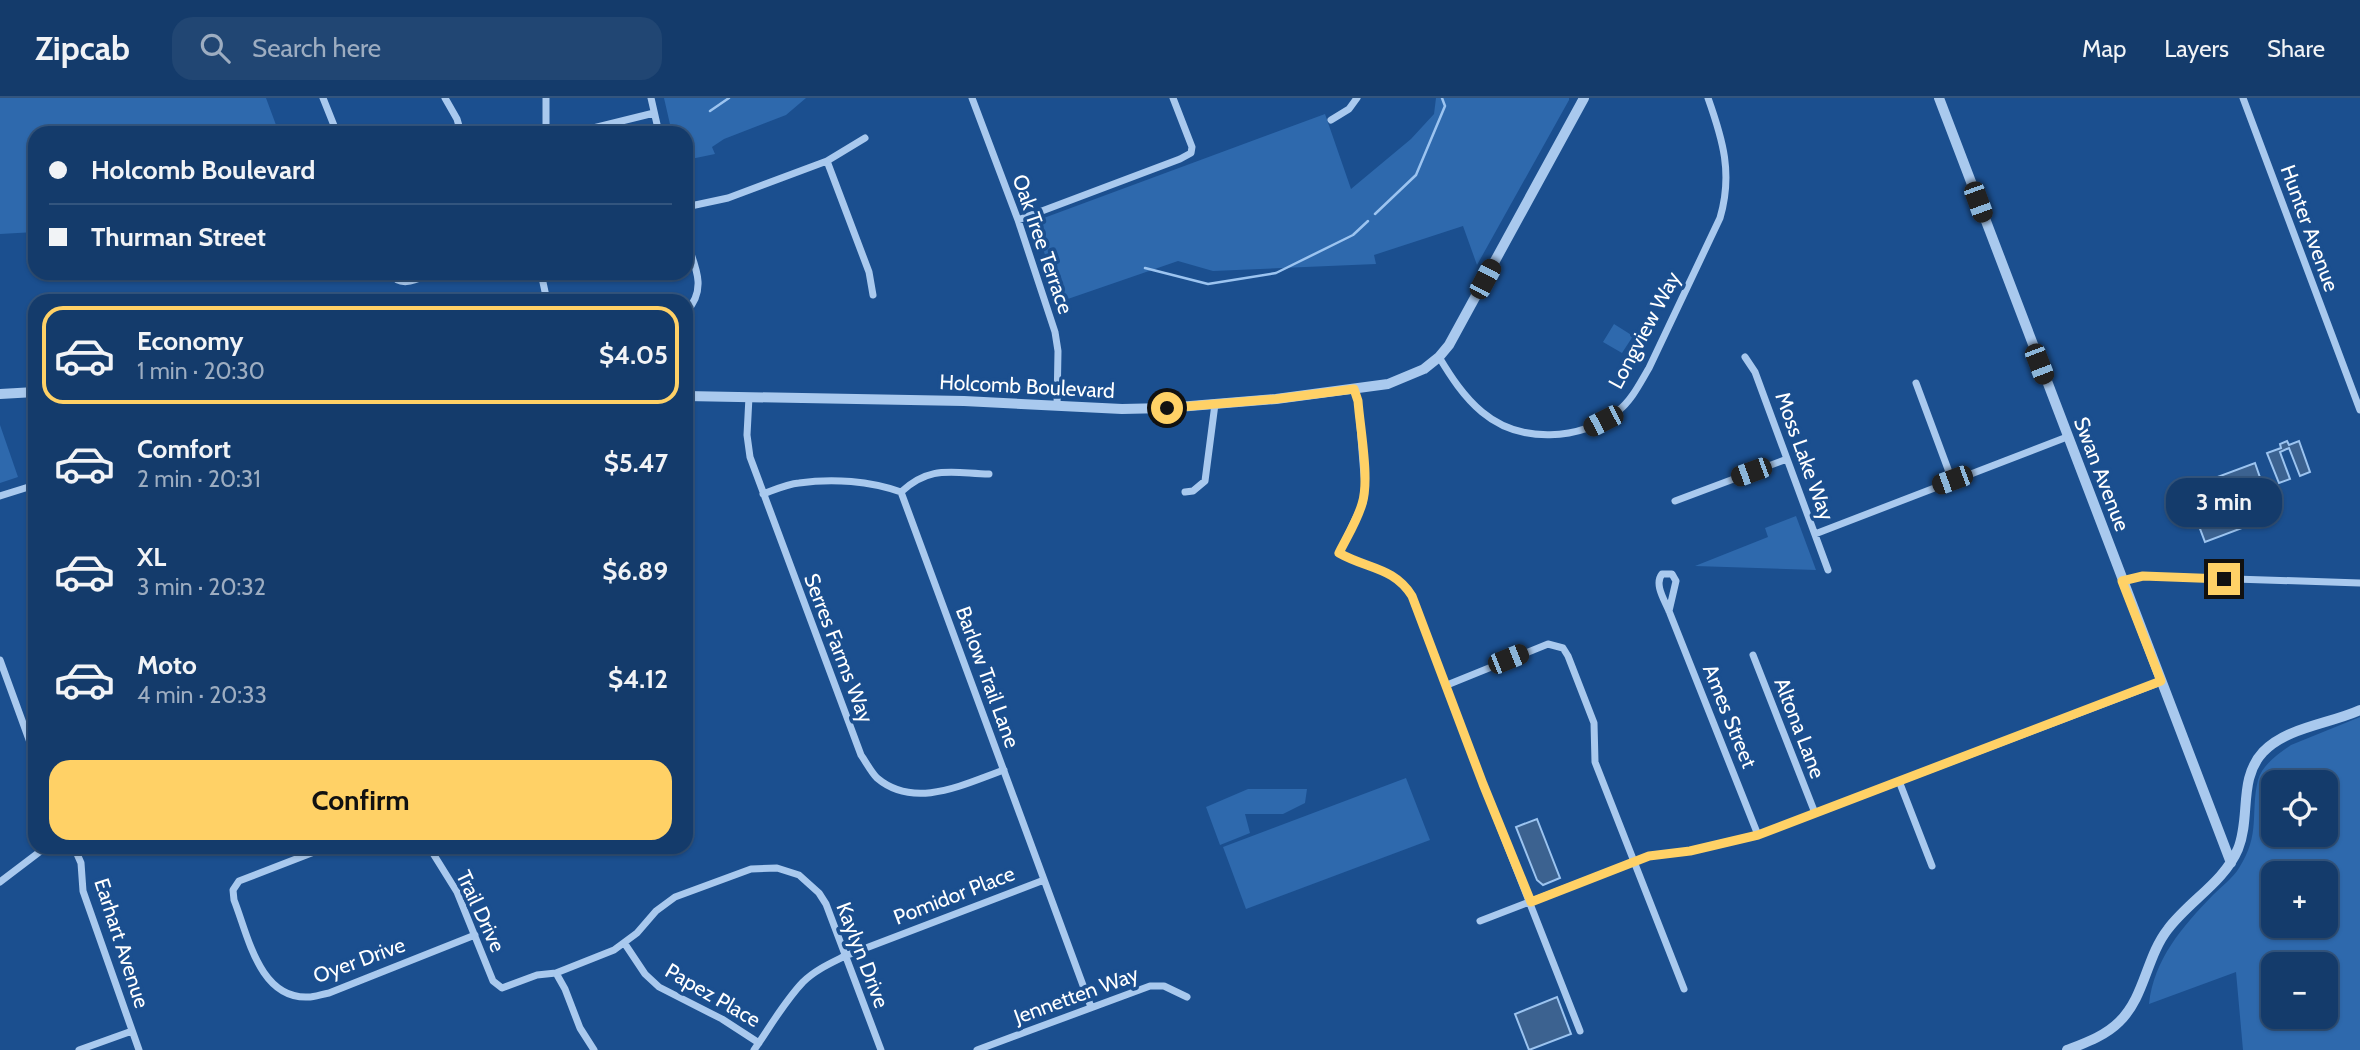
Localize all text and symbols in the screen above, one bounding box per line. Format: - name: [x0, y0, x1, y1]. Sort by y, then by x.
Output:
- search box: [172, 17, 662, 80]
- text: Zipcab: [35, 28, 130, 68]
- icon: search: [196, 29, 234, 67]
- text: Search here: [252, 32, 381, 64]
- text: Map: [2082, 34, 2126, 63]
- text: Layers: [2164, 34, 2229, 63]
- text: Share: [2267, 34, 2325, 63]
- text: Holcomb Boulevard: [91, 154, 315, 186]
- street label: Hunter Avenue: [2276, 161, 2345, 295]
- street label: Oak Tree Terrace: [1007, 171, 1079, 317]
- car: [1961, 179, 1996, 225]
- text: Thurman Street: [91, 221, 266, 253]
- car: [1466, 256, 1505, 302]
- street label: Longview Way: [1603, 267, 1685, 393]
- icon: car: [53, 324, 116, 387]
- text: Economy: [137, 325, 243, 357]
- text: $4.05: [599, 339, 668, 371]
- car: [2022, 341, 2057, 387]
- text: 1 min · 20:30: [137, 357, 265, 385]
- street label: Holcomb Boulevard: [939, 369, 1115, 403]
- street label: Moss Lake Way: [1770, 388, 1840, 524]
- route start: [1151, 392, 1183, 424]
- car: [1580, 402, 1627, 440]
- street label: Swan Avenue: [2069, 413, 2135, 535]
- icon: car: [53, 432, 116, 495]
- text: Comfort: [137, 433, 231, 465]
- text: $5.47: [604, 447, 668, 479]
- car: [1728, 455, 1775, 489]
- car: [1929, 463, 1976, 497]
- text: 2 min · 20:31: [137, 465, 261, 493]
- callout: 3 min: [2166, 477, 2282, 526]
- text: 3 min: [2196, 488, 2252, 516]
- icon: car: [53, 540, 116, 603]
- text: XL: [137, 541, 166, 573]
- text: $6.89: [602, 555, 668, 587]
- route end: [2208, 563, 2240, 595]
- street label: Serres Farms Way: [799, 570, 879, 727]
- text: 3 min · 20:32: [137, 573, 266, 601]
- street label: Barlow Trail Lane: [951, 603, 1025, 751]
- car: [1485, 641, 1532, 677]
- icon: car: [53, 648, 116, 711]
- text: Moto: [137, 649, 197, 681]
- street label: Ames Street: [1698, 661, 1762, 771]
- text: $4.12: [608, 663, 668, 695]
- street label: Altona Lane: [1769, 674, 1831, 782]
- text: 4 min · 20:33: [137, 681, 267, 709]
- button: Confirm: [49, 760, 672, 840]
- map controls: [2261, 770, 2338, 1029]
- button: locate: [2261, 770, 2338, 847]
- street label: Pomidor Place: [890, 860, 1018, 930]
- button: +: [2261, 861, 2338, 938]
- street label: Trail Drive: [451, 866, 511, 956]
- street label: Earhart Avenue: [89, 875, 155, 1011]
- street label: Kaylyn Drive: [831, 899, 895, 1012]
- street label: Oyer Drive: [310, 932, 409, 988]
- button: −: [2261, 952, 2338, 1029]
- street label: Papez Place: [661, 958, 765, 1032]
- street label: Jennetten Way: [1009, 961, 1142, 1029]

